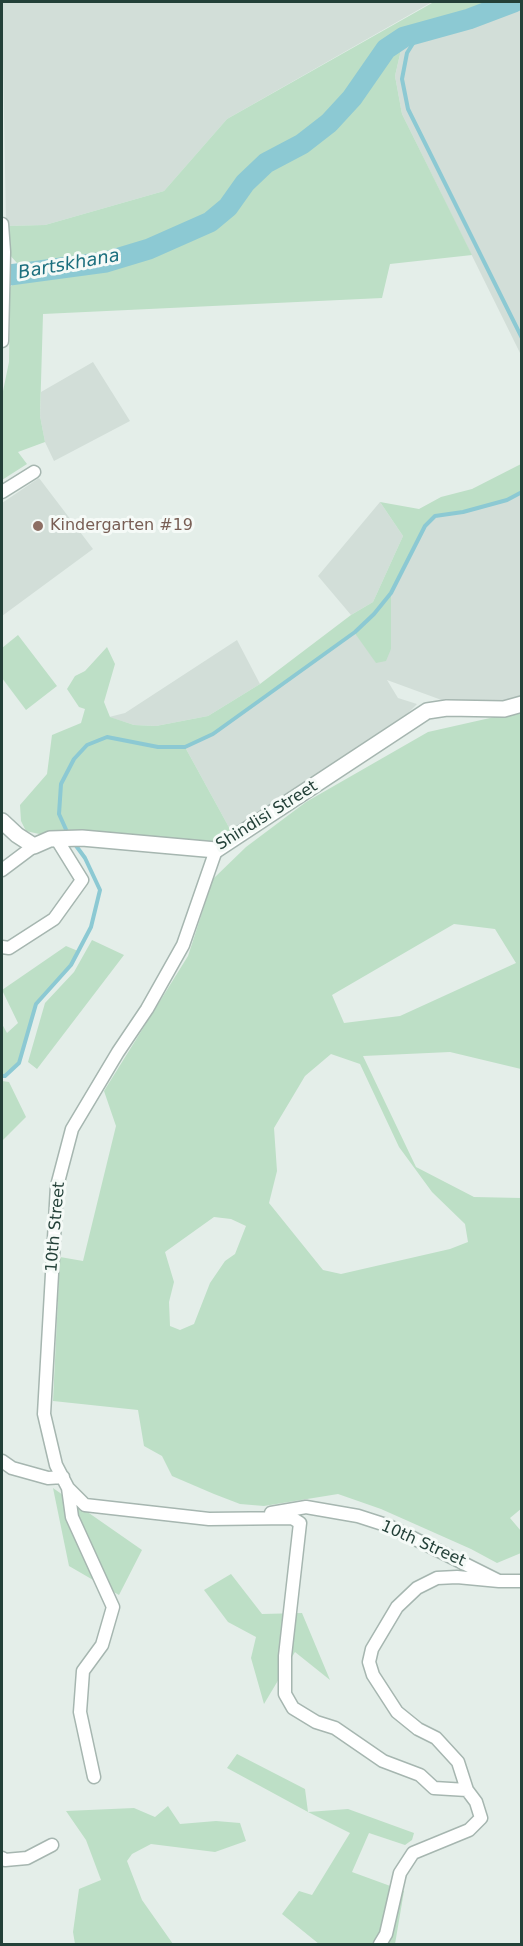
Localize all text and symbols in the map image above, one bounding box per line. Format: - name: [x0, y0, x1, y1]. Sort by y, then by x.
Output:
- water label: Bartskhana: [17, 245, 121, 285]
- place label: Kindergarten #19: [50, 516, 193, 536]
- marker: Kindergarten #19: [31, 519, 45, 533]
- street label: Shindisi Street: [213, 777, 321, 855]
- street label: 10th Street: [42, 1181, 70, 1273]
- street label: 10th Street: [378, 1517, 468, 1571]

